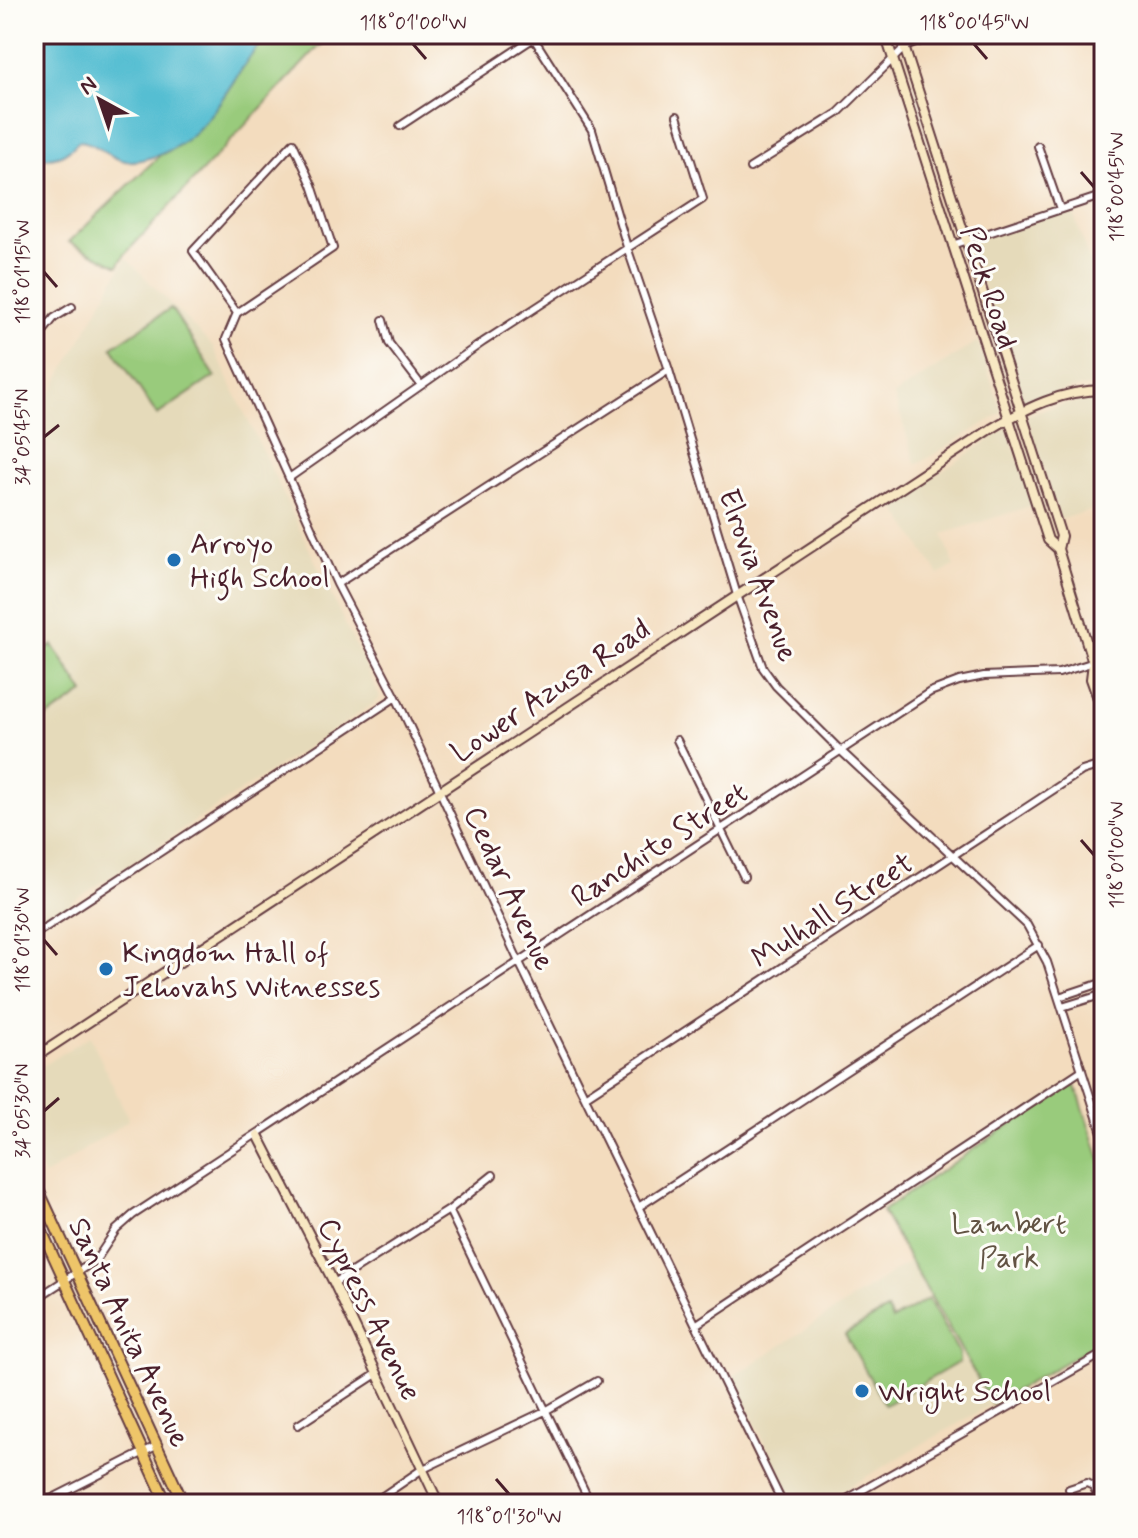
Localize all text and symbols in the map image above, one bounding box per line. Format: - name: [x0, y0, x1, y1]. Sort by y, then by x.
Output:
- text: 118°01'00"W: [359, 10, 467, 37]
- text: 118°00'45"W: [919, 10, 1029, 37]
- north arrow: [60, 60, 140, 140]
- text: N: [74, 71, 103, 102]
- text: 118°00'45"W: [1104, 132, 1131, 242]
- text: 118°01'15"W: [10, 220, 37, 324]
- street label: Peck Road: [950, 221, 1027, 354]
- text: 34°05'45"N: [10, 389, 37, 485]
- street label: Elrovia Avenue: [708, 484, 807, 667]
- place label: Arroyo High School: [190, 525, 330, 601]
- marker: Arroyo High School: [165, 551, 183, 569]
- street label: Lower Azusa Road: [444, 610, 658, 772]
- street label: Ranchito Street: [564, 774, 756, 917]
- street label: Cedar Avenue: [454, 800, 564, 977]
- text: 118°01'00"W: [1104, 801, 1131, 909]
- street label: Mulhall Street: [744, 844, 921, 978]
- text: 118°01'30"W: [10, 887, 37, 993]
- place label: Kingdom Hall of Jehovahs Witnesses: [122, 934, 380, 1007]
- marker: Kingdom Hall of Jehovahs Witnesses: [97, 960, 115, 978]
- text: 34°05'30"N: [10, 1063, 37, 1159]
- park label: Lambert Park: [951, 1205, 1067, 1278]
- street label: Santa Anita Avenue: [58, 1212, 199, 1454]
- street label: Cypress Avenue: [308, 1212, 430, 1407]
- place label: Wright School: [878, 1373, 1051, 1414]
- marker: Wright School: [853, 1382, 871, 1400]
- text: 118°01'30"W: [456, 1504, 562, 1531]

